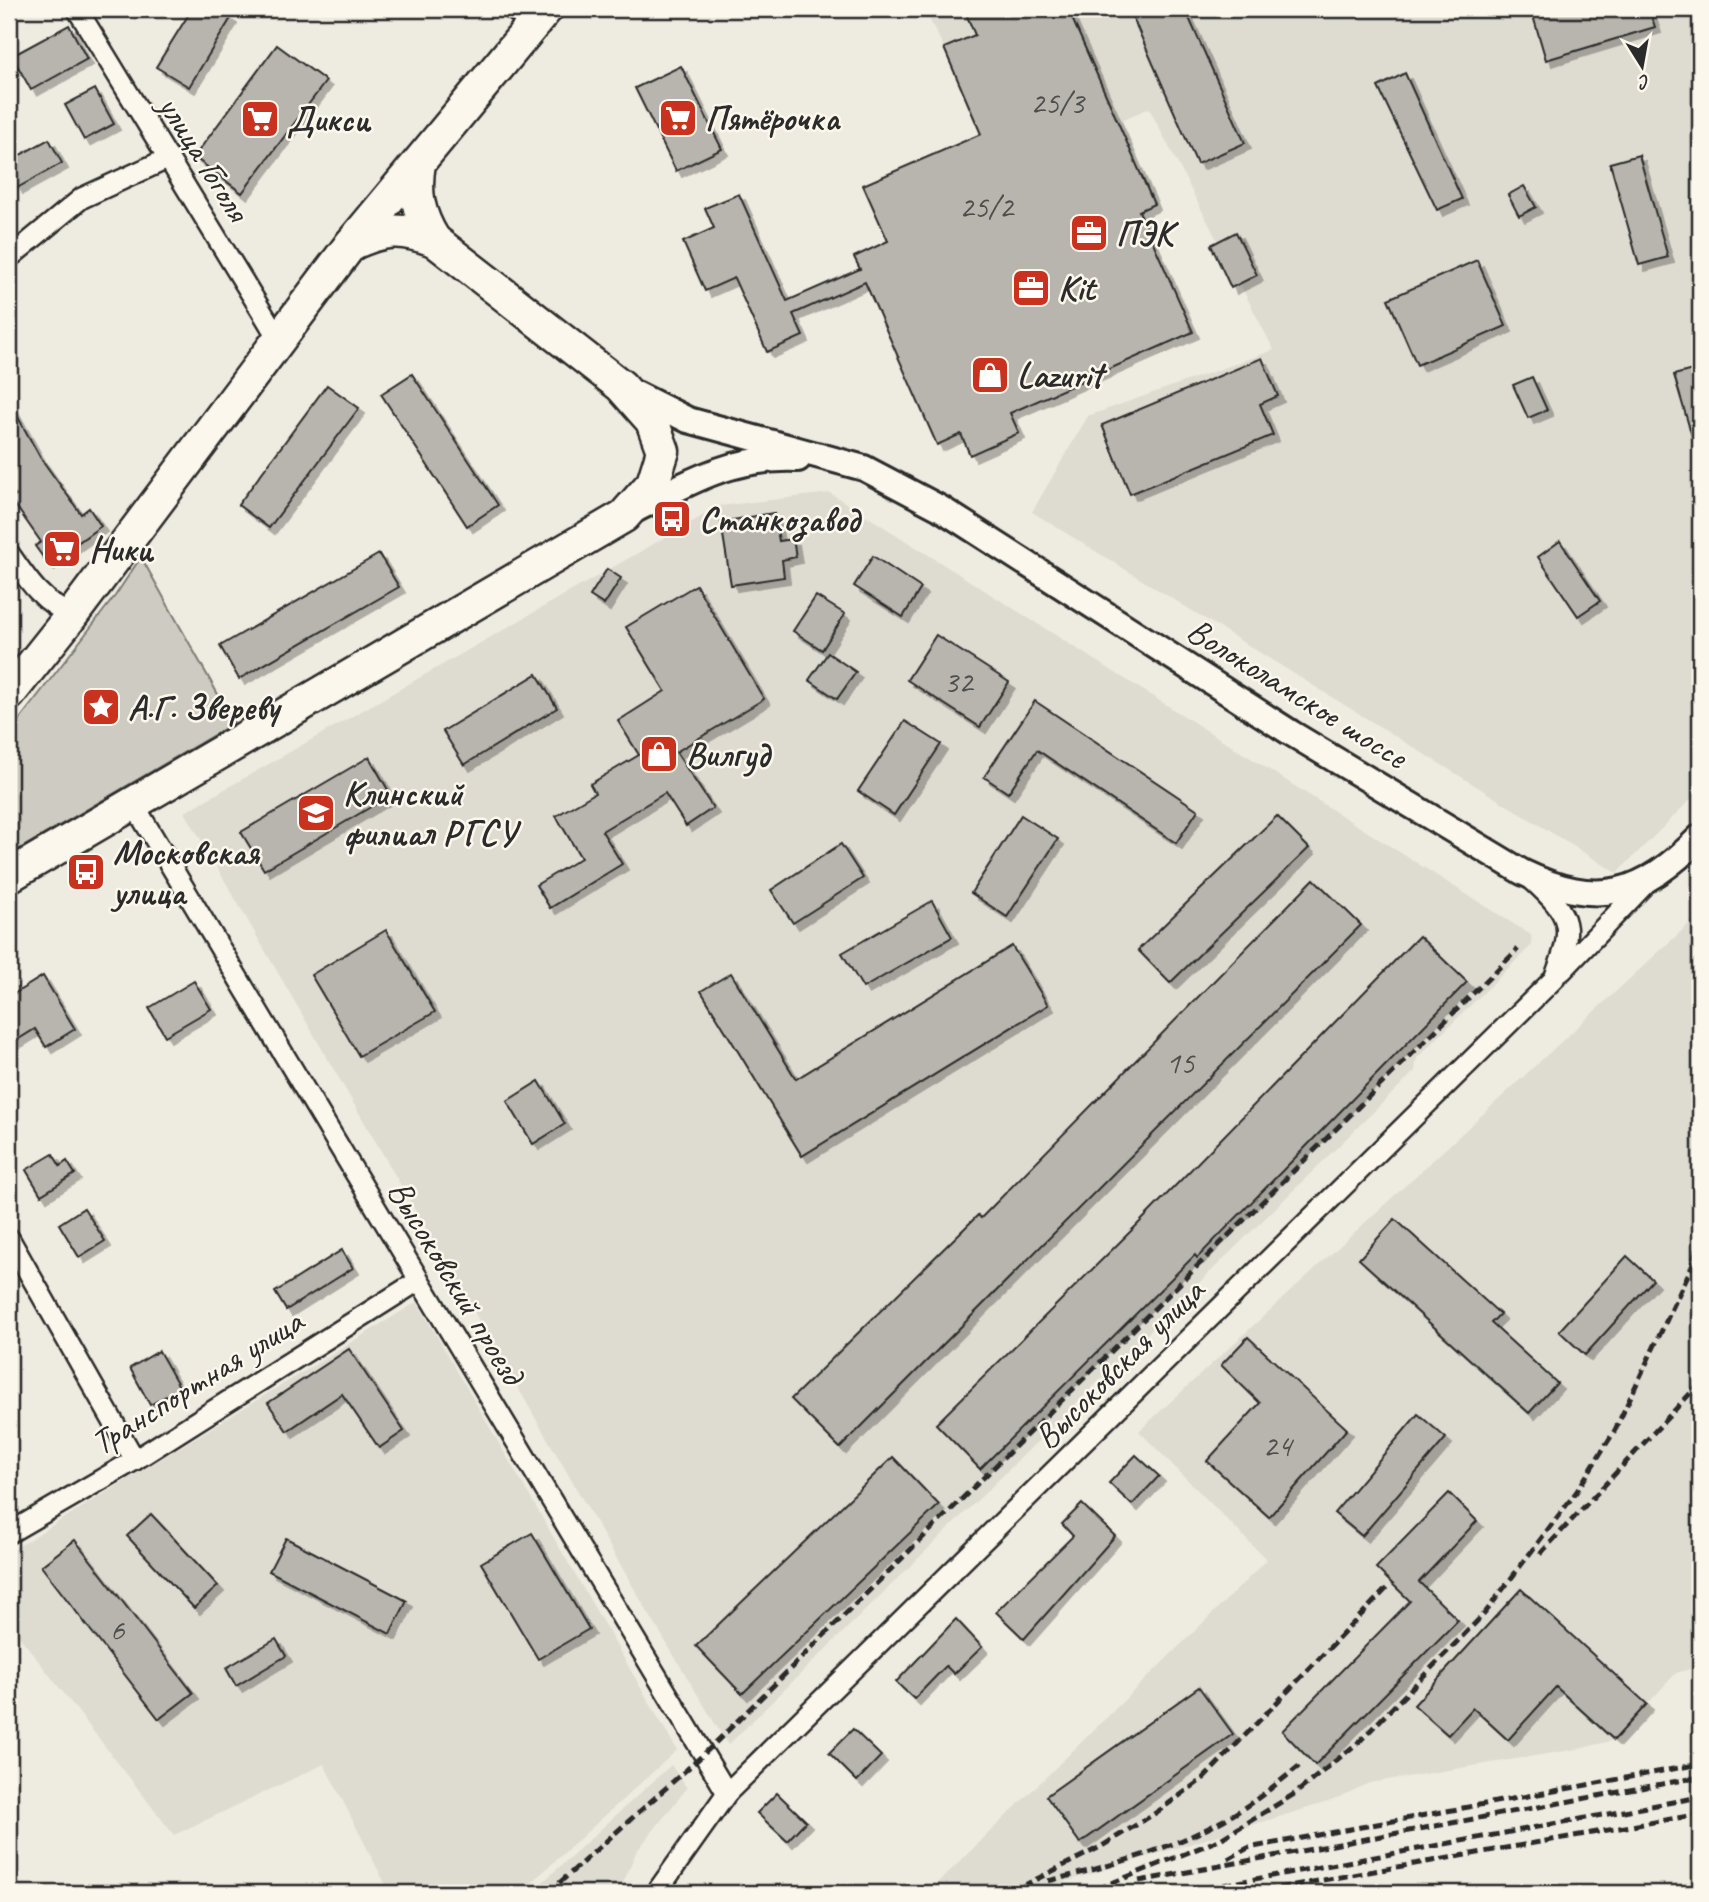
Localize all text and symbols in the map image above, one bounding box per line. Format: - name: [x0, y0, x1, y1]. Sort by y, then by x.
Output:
- north arrow: [1608, 32, 1678, 102]
- text: С: [1636, 69, 1652, 95]
- house number: 25/3: [1030, 82, 1086, 123]
- street label: улица Гоголя: [147, 85, 262, 232]
- place label: Пятёрочка: [705, 96, 842, 141]
- place label: Дикси: [287, 97, 372, 142]
- supermarket icon: Пятёрочка: [657, 97, 699, 139]
- supermarket icon: Дикси: [239, 98, 281, 140]
- house number: 25/2: [959, 186, 1015, 227]
- place label: ПЭК: [1116, 211, 1180, 256]
- office icon: ПЭК: [1068, 212, 1110, 254]
- place label: Kit: [1058, 266, 1098, 311]
- office icon: Kit: [1010, 267, 1052, 309]
- place label: Lazurit: [1017, 353, 1108, 398]
- shop icon: Lazurit: [969, 354, 1011, 396]
- place label: Станкозавод: [699, 497, 863, 542]
- bus stop icon: Станкозавод: [651, 498, 693, 540]
- place label: Ники: [89, 527, 155, 572]
- supermarket icon: Ники: [41, 528, 83, 570]
- street label: Волоколамское шоссе: [1179, 607, 1418, 780]
- house number: 32: [944, 661, 975, 702]
- place label: А.Г. Звереву: [128, 685, 283, 730]
- place icon: А.Г. Звереву: [80, 686, 122, 728]
- place label: Вилгуд: [686, 732, 773, 777]
- shop icon: Вилгуд: [638, 733, 680, 775]
- place label: Клинский филиал РГСУ: [343, 771, 522, 856]
- school or university icon: Клинский филиал РГСУ: [295, 792, 337, 834]
- place label: Московская улица: [110, 830, 261, 915]
- bus stop icon: Московская улица: [65, 851, 107, 893]
- house number: 15: [1166, 1042, 1196, 1083]
- street label: Высоковский проезд: [377, 1172, 537, 1395]
- street label: Высоковская улица: [1024, 1267, 1216, 1459]
- street label: Транспортная улица: [83, 1297, 314, 1465]
- house number: 24: [1263, 1425, 1295, 1466]
- house number: 6: [110, 1609, 126, 1650]

